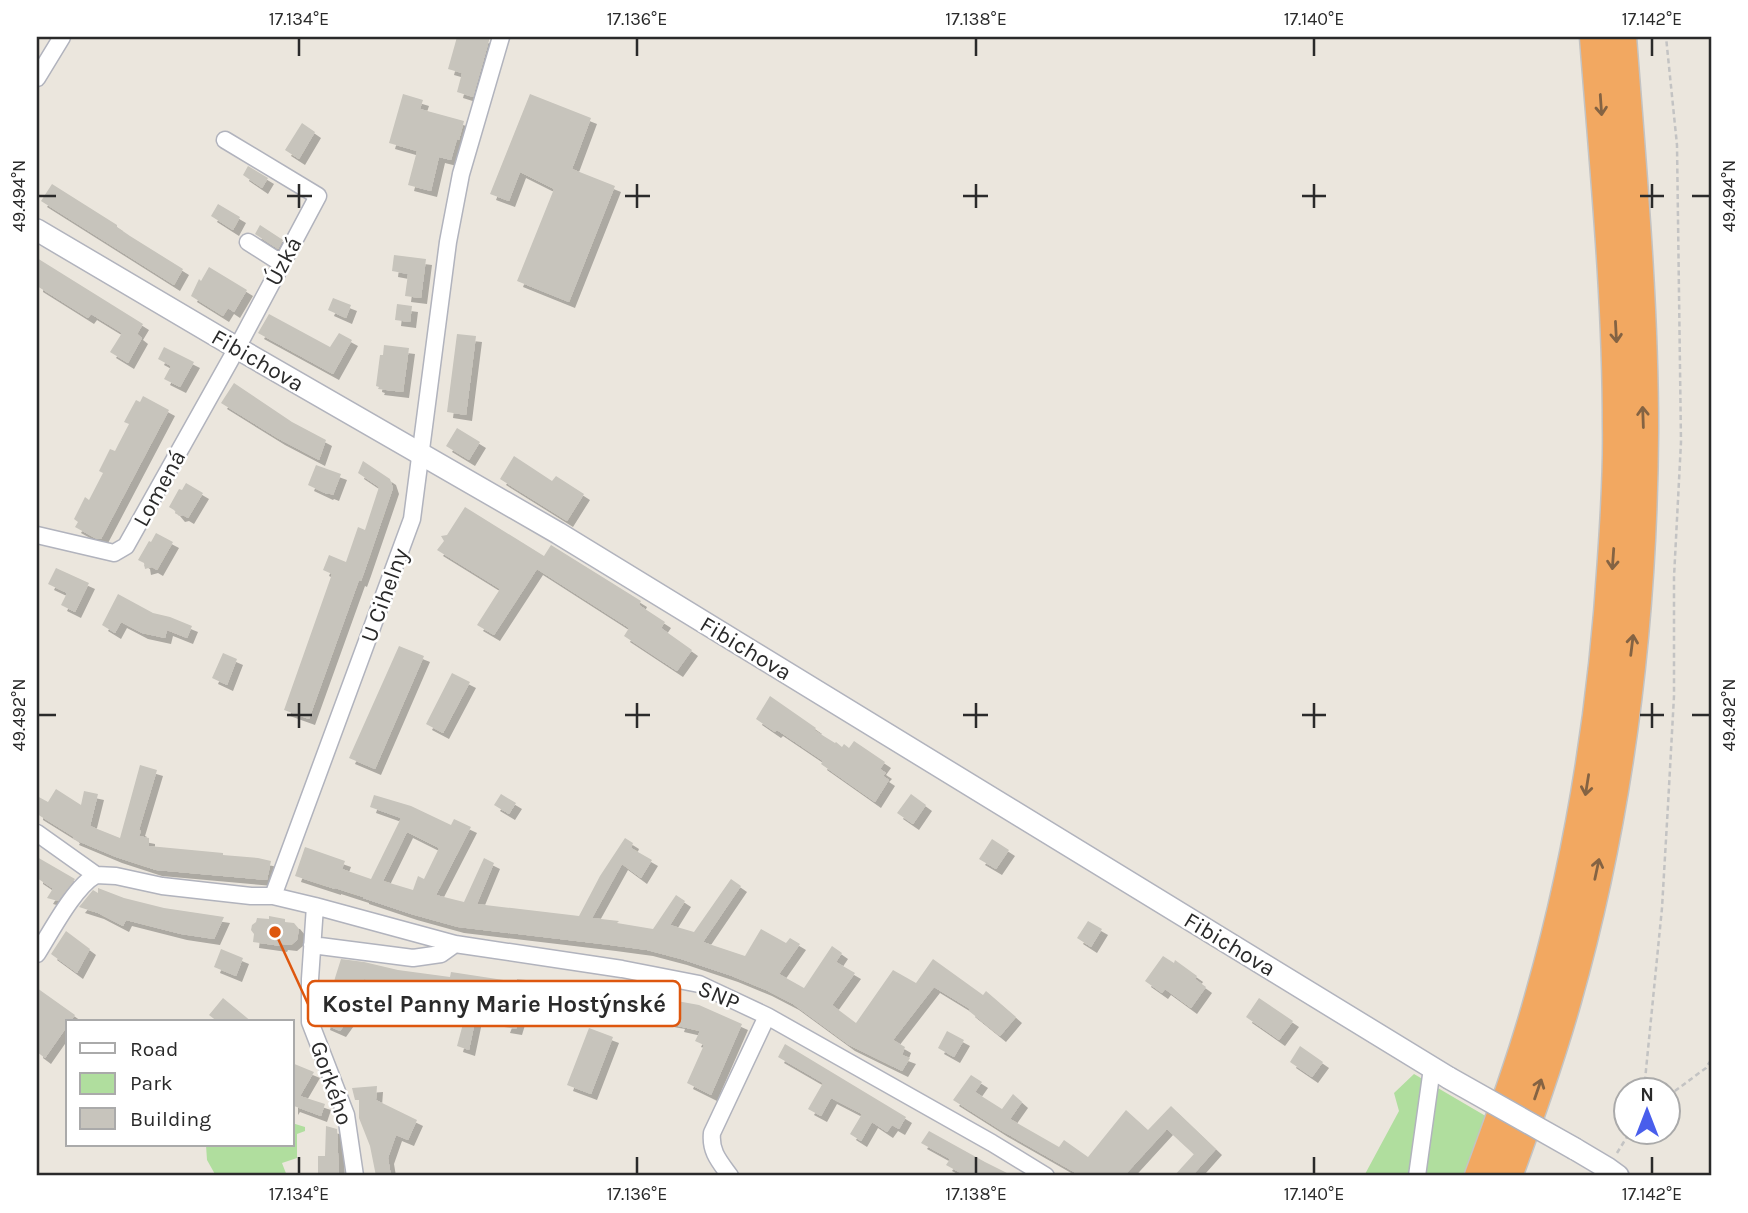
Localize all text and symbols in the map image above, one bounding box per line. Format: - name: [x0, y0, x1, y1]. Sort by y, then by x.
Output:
- text: 17.134°E: [269, 8, 329, 30]
- text: 17.136°E: [607, 8, 667, 30]
- text: 17.138°E: [945, 8, 1007, 30]
- text: 17.140°E: [1284, 8, 1344, 30]
- text: 17.142°E: [1622, 8, 1682, 30]
- one-way arrow: [1594, 93, 1607, 116]
- text: 49.494°N: [8, 160, 30, 232]
- text: 49.494°N: [1718, 160, 1740, 232]
- street label: Úzká: [259, 232, 307, 290]
- one-way arrow: [1610, 320, 1623, 343]
- street label: Fibichova: [207, 323, 309, 398]
- one-way arrow: [1636, 406, 1649, 429]
- street label: Lomená: [127, 445, 191, 531]
- street label: U Cihelny: [355, 544, 414, 646]
- one-way arrow: [1606, 547, 1619, 570]
- street label: Fibichova: [695, 611, 796, 686]
- one-way arrow: [1625, 634, 1638, 656]
- text: 49.492°N: [8, 678, 30, 752]
- text: 49.492°N: [1718, 678, 1740, 752]
- one-way arrow: [1580, 773, 1593, 796]
- one-way arrow: [1591, 858, 1605, 881]
- street label: Fibichova: [1179, 907, 1280, 982]
- street label: SNP: [694, 975, 744, 1016]
- callout: Kostel Panny Marie Hostýnské: [308, 981, 680, 1026]
- text: Kostel Panny Marie Hostýnské: [322, 990, 666, 1018]
- legend: [66, 1020, 294, 1146]
- text: Road: [130, 1037, 178, 1061]
- street label: Gorkého: [305, 1038, 358, 1129]
- text: Park: [130, 1071, 173, 1095]
- north arrow: [1612, 1076, 1682, 1146]
- one-way arrow: [1533, 1078, 1546, 1100]
- text: N: [1640, 1084, 1654, 1106]
- text: Building: [130, 1107, 211, 1131]
- text: 17.134°E: [269, 1183, 329, 1205]
- text: 17.136°E: [607, 1183, 667, 1205]
- text: 17.138°E: [945, 1183, 1007, 1205]
- text: 17.140°E: [1284, 1183, 1344, 1205]
- text: 17.142°E: [1622, 1183, 1682, 1205]

